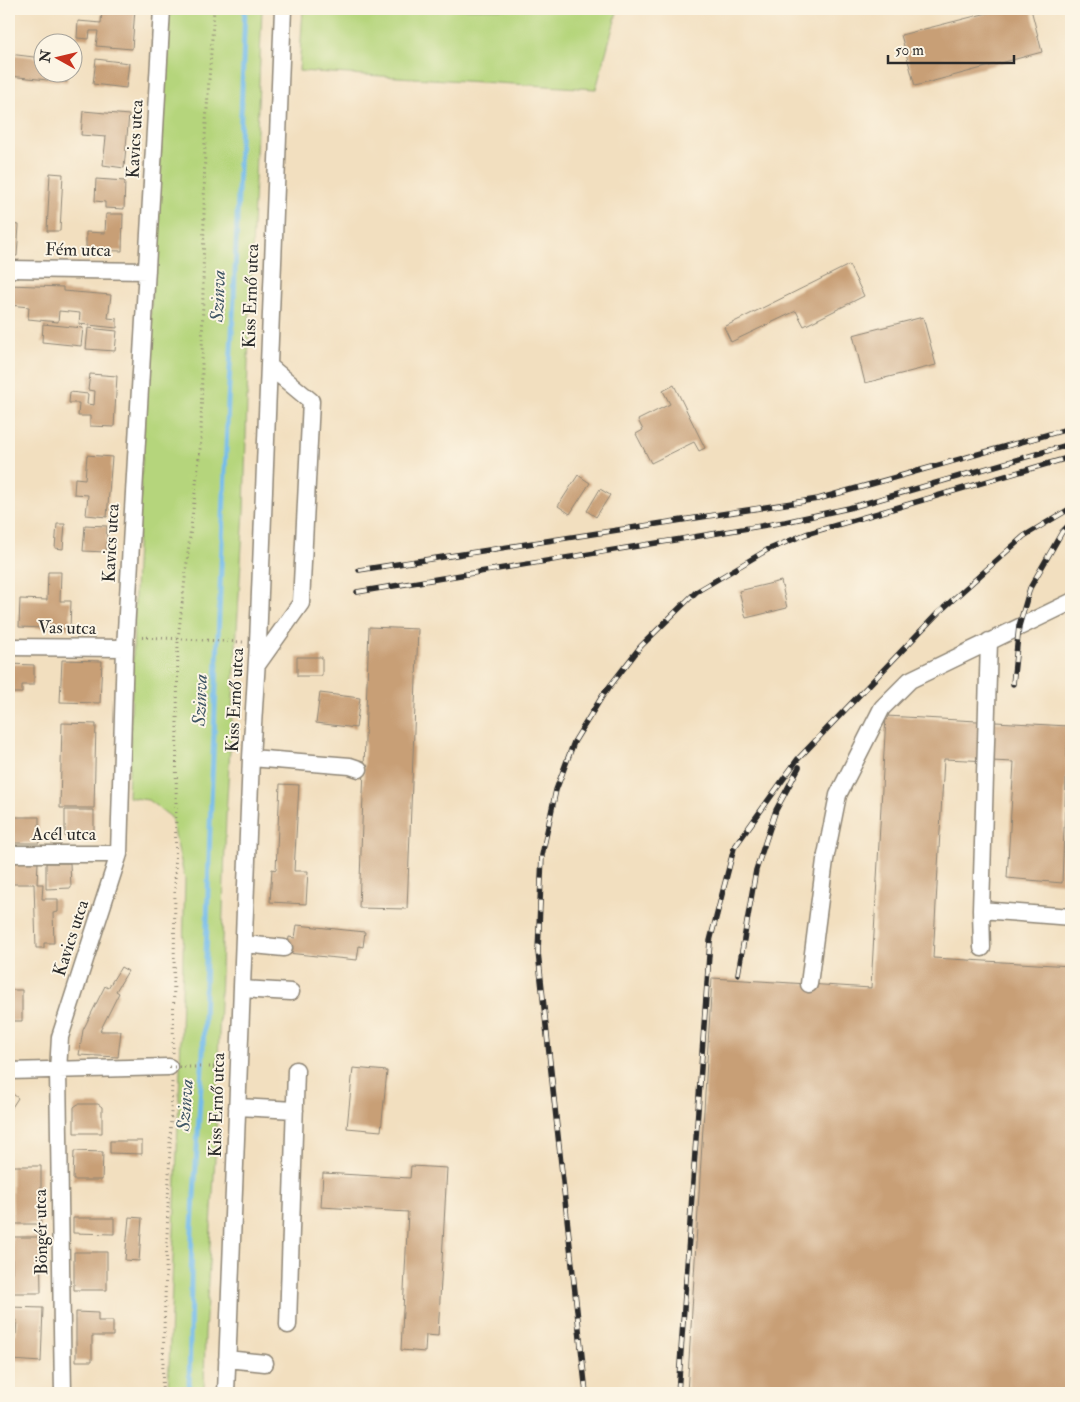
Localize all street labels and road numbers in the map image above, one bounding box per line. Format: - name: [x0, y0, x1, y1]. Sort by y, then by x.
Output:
- street label: Kavics utca: [121, 98, 149, 179]
- street label: Fém utca: [45, 238, 112, 262]
- street label: Kiss Ernő utca: [238, 243, 264, 349]
- street label: Kavics utca: [97, 502, 125, 583]
- street label: Vas utca: [38, 616, 97, 640]
- street label: Kiss Ernő utca: [221, 647, 249, 753]
- street label: Acél utca: [31, 823, 97, 846]
- street label: Kavics utca: [48, 896, 94, 979]
- street label: Kiss Ernő utca: [204, 1052, 230, 1158]
- street label: Böngér utca: [29, 1188, 53, 1275]

